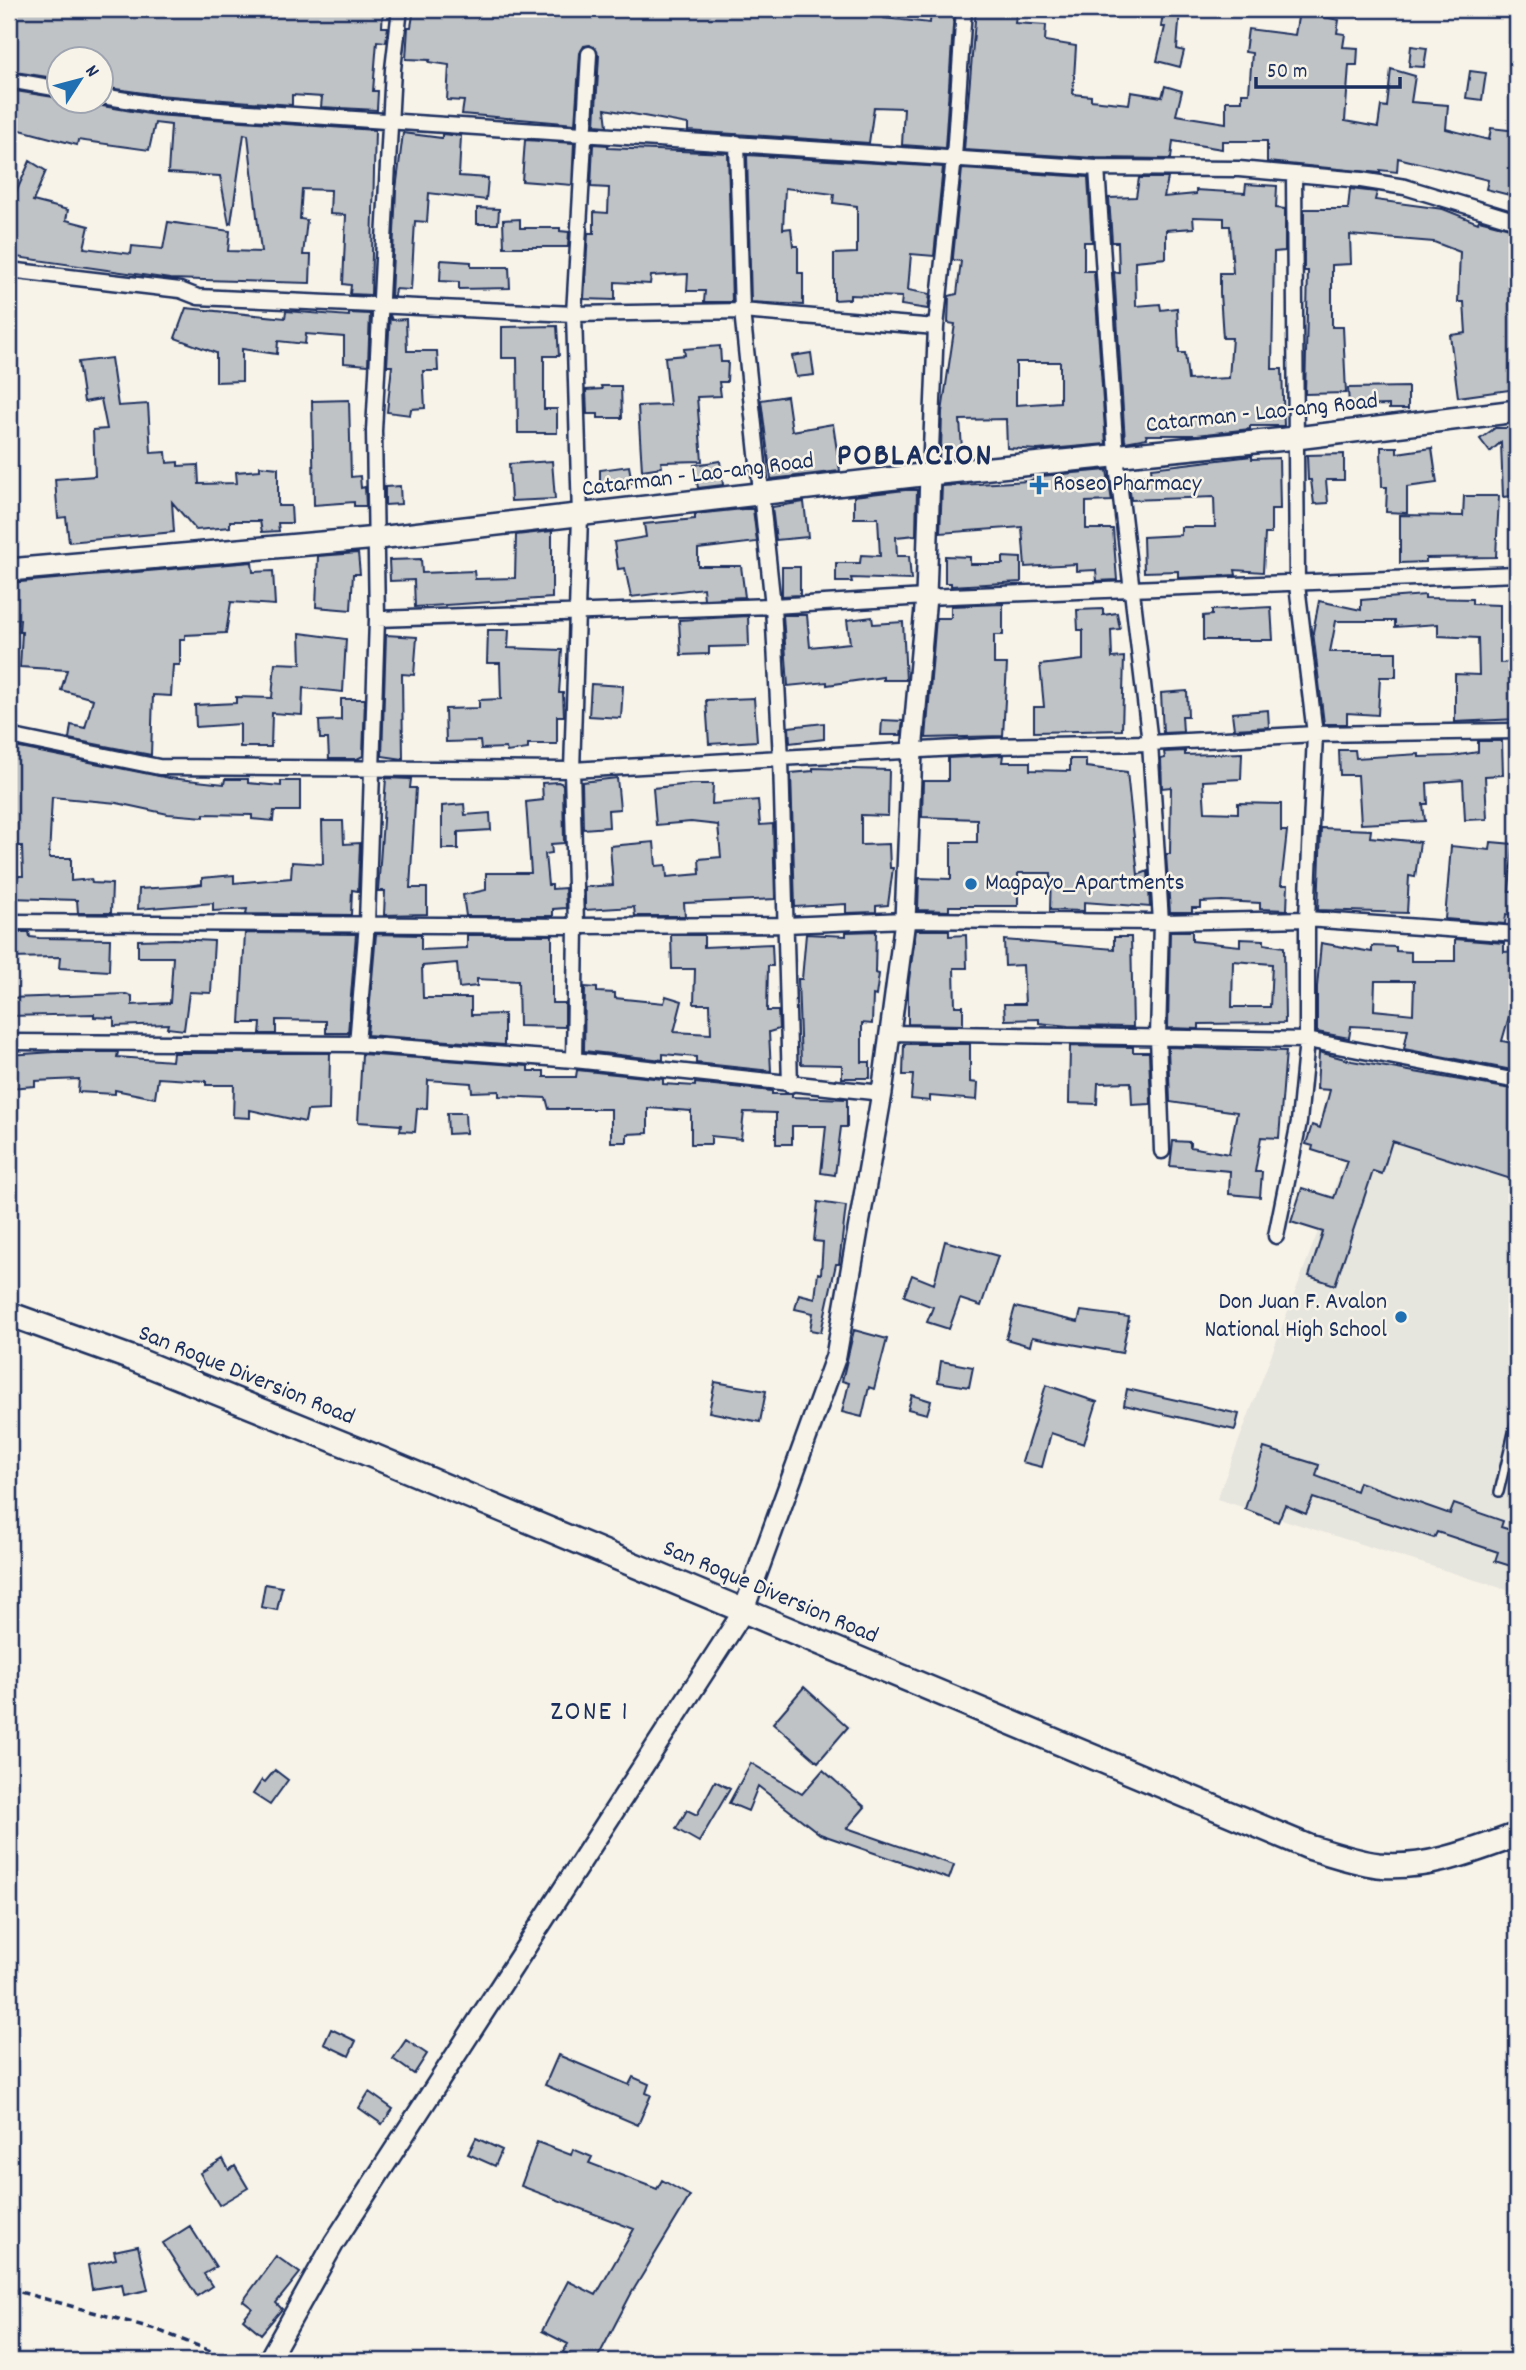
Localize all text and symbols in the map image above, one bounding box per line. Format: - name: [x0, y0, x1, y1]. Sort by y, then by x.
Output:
- north arrow: [46, 46, 116, 116]
- scale bar: [1256, 46, 1400, 90]
- text: 50 m: [1267, 58, 1307, 88]
- text: N: [77, 60, 105, 84]
- street label: Catarman - Lao-ang Road: [1144, 385, 1380, 443]
- district label: POBLACION: [837, 435, 993, 481]
- street label: Catarman - Lao-ang Road: [580, 445, 816, 507]
- place label: Roseo Pharmacy: [1053, 468, 1203, 502]
- marker: Roseo Pharmacy: [1031, 477, 1047, 493]
- place label: Magpayo_Apartments: [985, 867, 1185, 901]
- marker: Magpayo_Apartments: [963, 876, 979, 892]
- place label: Don Juan F. Avalon National High School: [1204, 1286, 1387, 1348]
- marker: Don Juan F. Avalon National High School: [1393, 1309, 1409, 1325]
- street label: San Roque Diversion Road: [133, 1317, 359, 1435]
- street label: San Roque Diversion Road: [657, 1532, 883, 1654]
- district label: ZONE 1: [550, 1694, 630, 1734]

